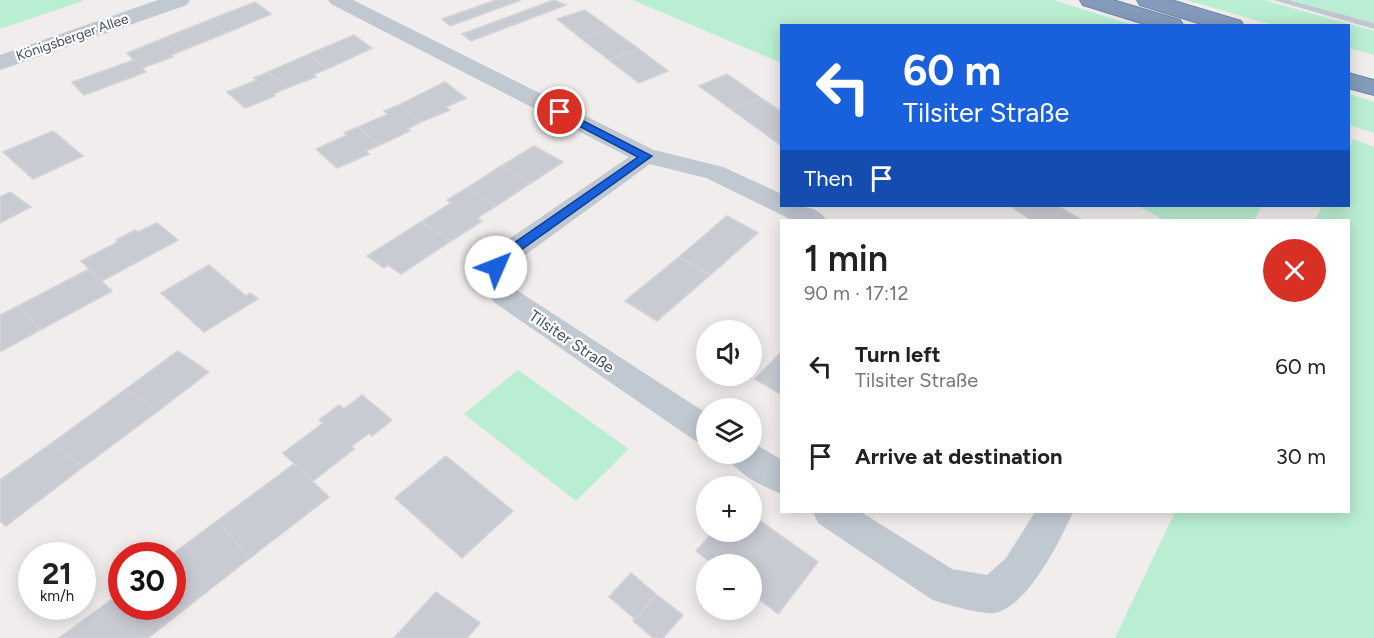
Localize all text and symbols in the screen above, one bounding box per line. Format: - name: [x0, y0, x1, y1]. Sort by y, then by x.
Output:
- street label: Königsberger Allee: [14, 10, 131, 65]
- text: 60 m: [903, 45, 1001, 96]
- icon: left: [804, 48, 882, 126]
- pin: [534, 86, 585, 137]
- icon: arrive: [543, 95, 576, 128]
- text: Tilsiter Straße: [903, 96, 1069, 129]
- icon: arrive: [865, 162, 898, 195]
- text: Then: [804, 165, 853, 192]
- position arrow: [464, 235, 528, 299]
- text: 1 min: [804, 237, 888, 280]
- button: close: [1263, 239, 1326, 302]
- text: 90 m · 17:12: [804, 281, 909, 305]
- street label: Tilsiter Straße: [526, 306, 618, 377]
- map controls: [696, 320, 762, 620]
- button: sound: [696, 320, 762, 386]
- text: Turn left: [855, 341, 941, 368]
- icon: left: [804, 350, 837, 383]
- text: 60 m: [1275, 353, 1326, 380]
- text: Tilsiter Straße: [855, 368, 978, 392]
- button: layers: [696, 398, 762, 464]
- icon: arrive: [804, 440, 837, 473]
- text: Arrive at destination: [855, 443, 1063, 470]
- text: 30 m: [1276, 443, 1326, 470]
- button: +: [696, 476, 762, 542]
- speed limit sign: 30: [108, 542, 186, 620]
- button: −: [696, 554, 762, 620]
- text: 21: [42, 555, 72, 592]
- text: km/h: [40, 587, 74, 605]

